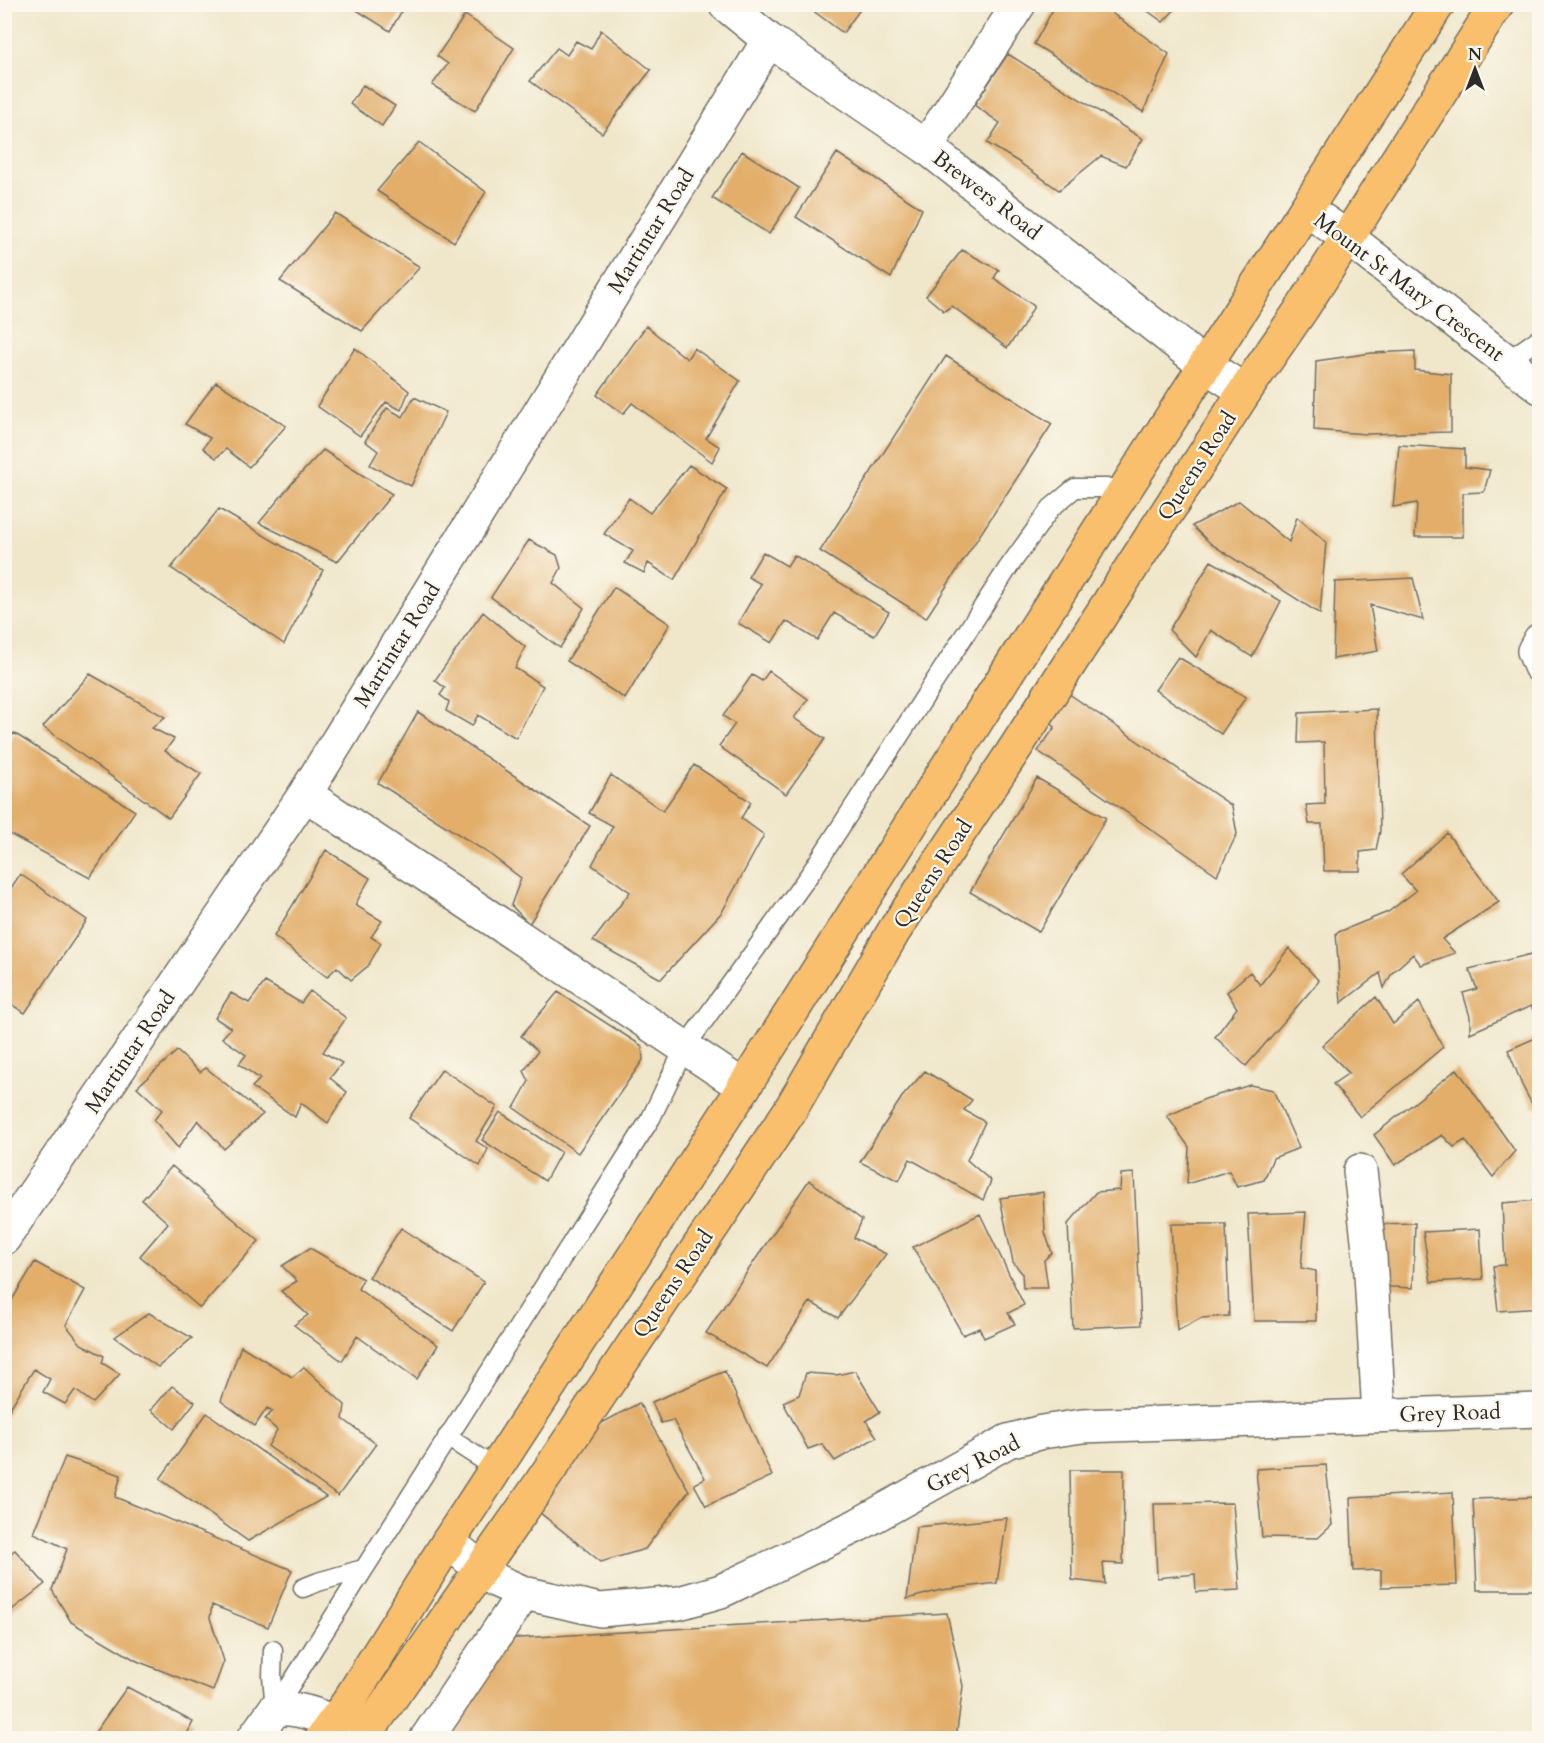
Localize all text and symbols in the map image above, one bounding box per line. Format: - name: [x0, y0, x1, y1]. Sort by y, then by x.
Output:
- north arrow: [1445, 39, 1505, 99]
- text: N: [1468, 44, 1482, 66]
- street label: Brewers Road: [926, 143, 1048, 247]
- street label: Martintar Road: [600, 162, 702, 299]
- street label: Mount St Mary Crescent: [1308, 205, 1510, 369]
- street label: Queens Road: [1150, 405, 1244, 527]
- street label: Martintar Road: [346, 576, 448, 713]
- street label: Queens Road: [886, 813, 980, 935]
- street label: Martintar Road: [78, 984, 182, 1120]
- street label: Queens Road: [626, 1223, 721, 1344]
- street label: Grey Road: [1399, 1396, 1501, 1430]
- street label: Grey Road: [921, 1428, 1025, 1500]

